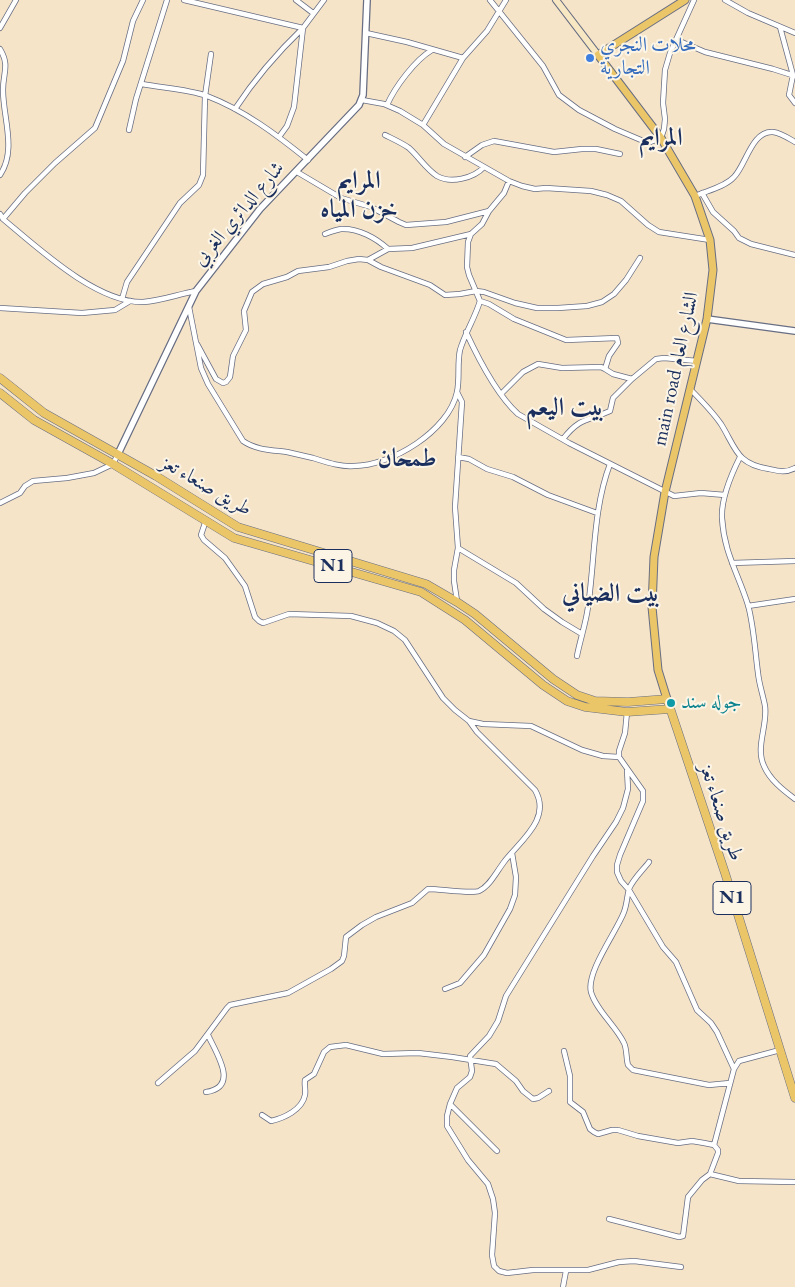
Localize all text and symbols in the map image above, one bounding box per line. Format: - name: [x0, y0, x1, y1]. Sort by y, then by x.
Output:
- place label: محلات النجري التجارية: [600, 34, 695, 81]
- marker: محلات النجري التجارية: [584, 52, 596, 64]
- district label: المرايم: [639, 123, 683, 153]
- street label: شارع الدائري الغربي: [188, 157, 290, 271]
- district label: المرايم خزن المياه: [320, 166, 398, 225]
- street label: main road الشارع العام: [648, 290, 704, 448]
- district label: بيت اليعم: [526, 393, 604, 423]
- district label: طمحان: [377, 444, 437, 474]
- street label: طريق صنعاء تعز: [156, 450, 256, 522]
- road number: N1: [314, 550, 352, 582]
- district label: بيت الضياني: [562, 579, 660, 609]
- place label: جوله سند: [681, 691, 742, 715]
- marker: جوله سند: [665, 697, 677, 709]
- street label: طريق صنعاء تعز: [694, 760, 748, 864]
- road number: N1: [713, 881, 751, 914]

